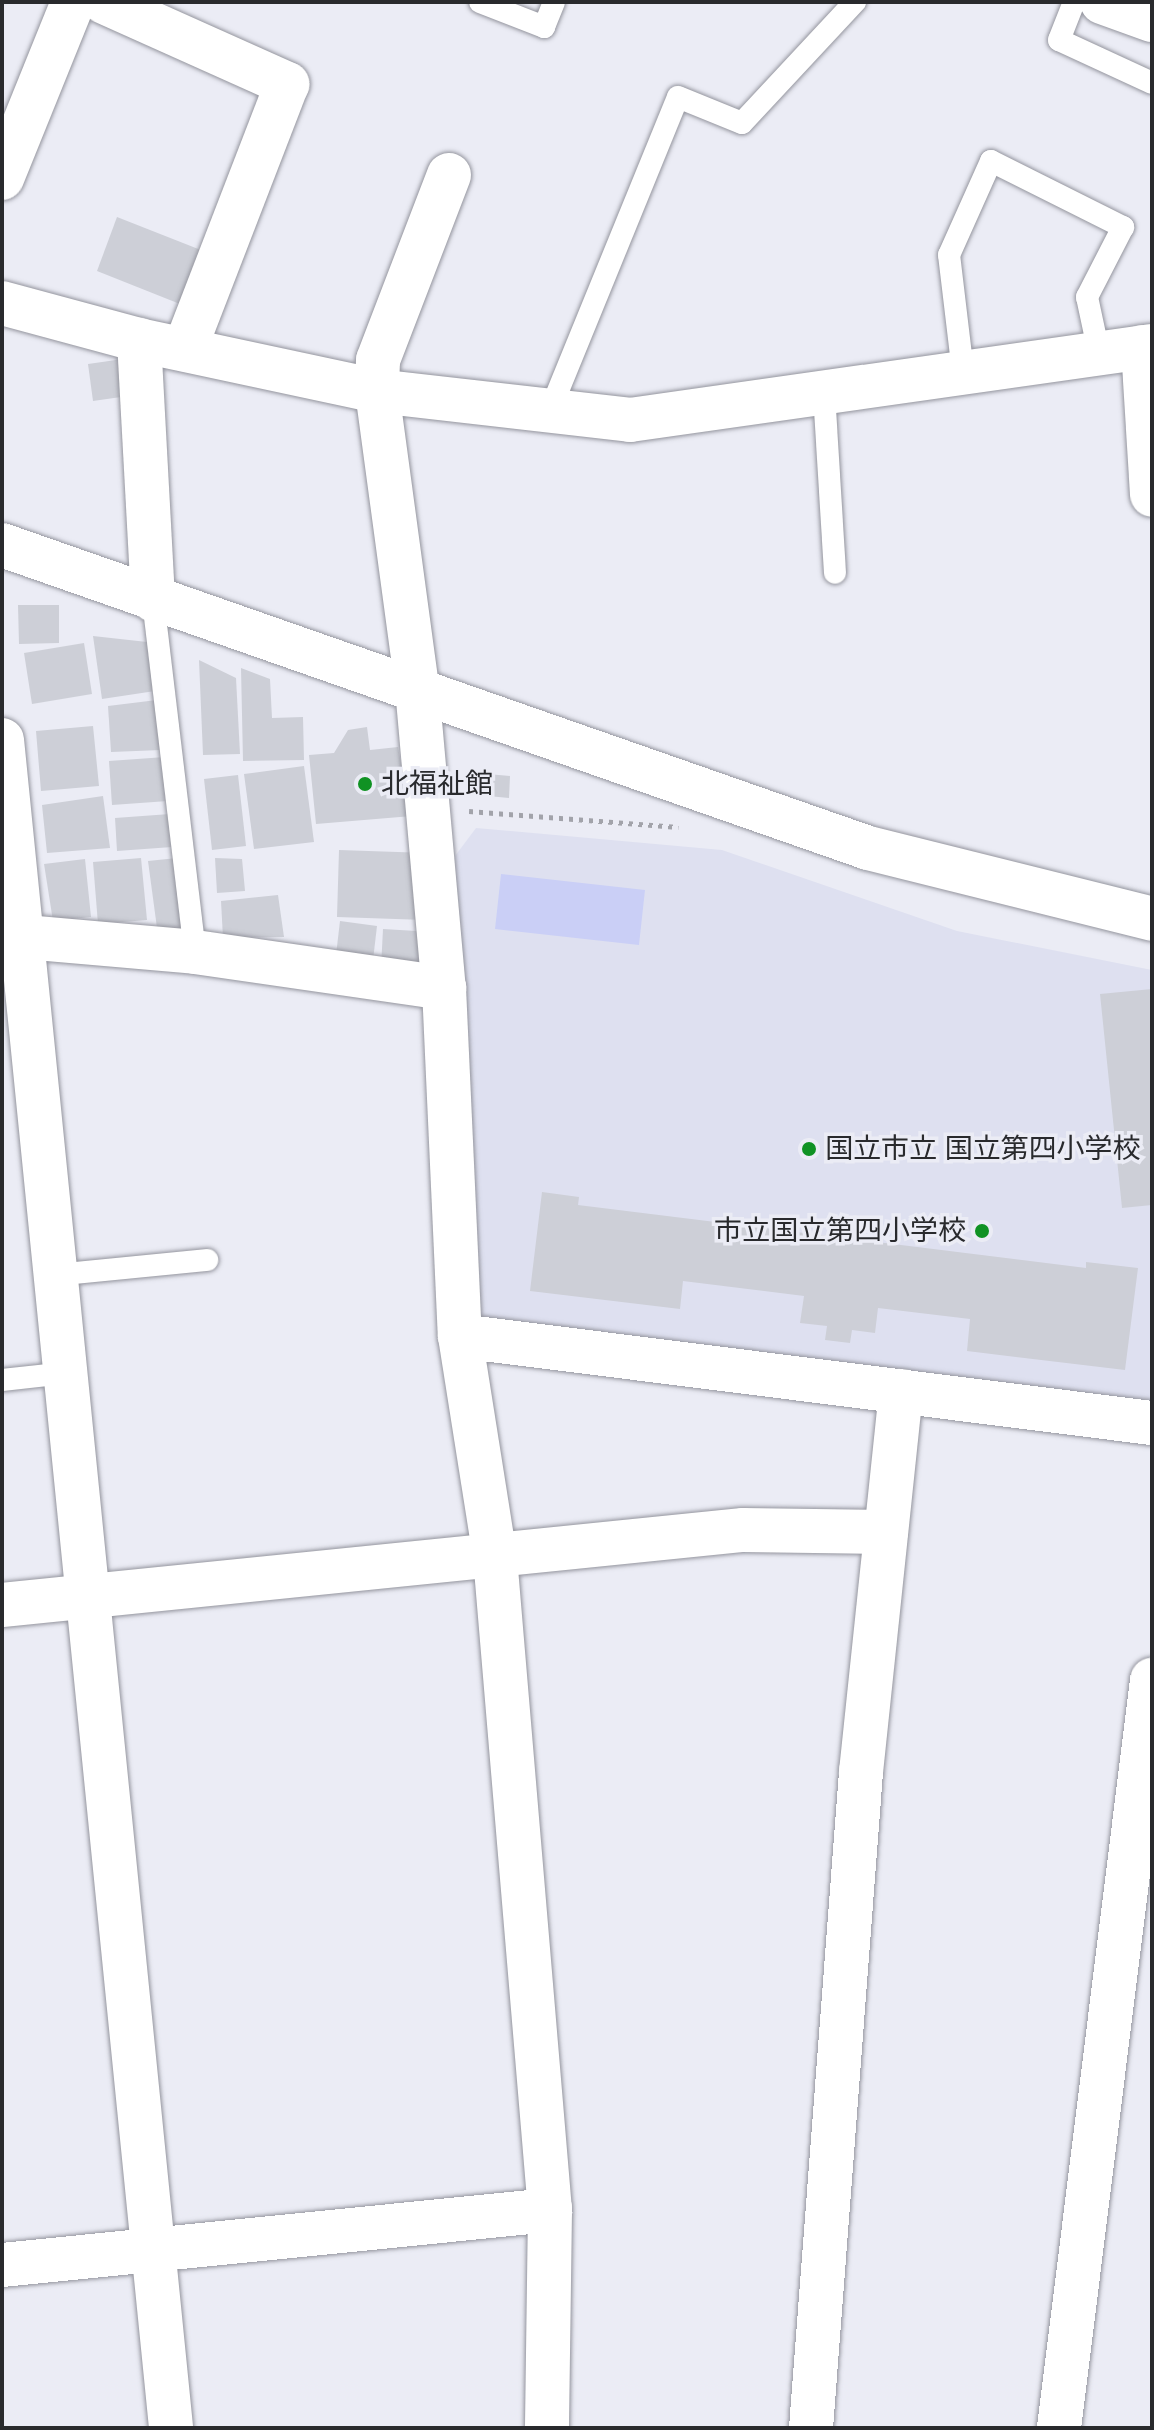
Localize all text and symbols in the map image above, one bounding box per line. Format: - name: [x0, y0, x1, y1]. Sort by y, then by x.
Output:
- place label: 北福祉館: [381, 767, 493, 801]
- marker: 北福祉館: [356, 775, 374, 793]
- place label: 国立市立 国立第四小学校: [825, 1132, 1140, 1166]
- marker: 国立市立 国立第四小学校: [800, 1140, 818, 1158]
- place label: 市立国立第四小学校: [714, 1214, 966, 1248]
- marker: 市立国立第四小学校: [973, 1222, 991, 1240]

